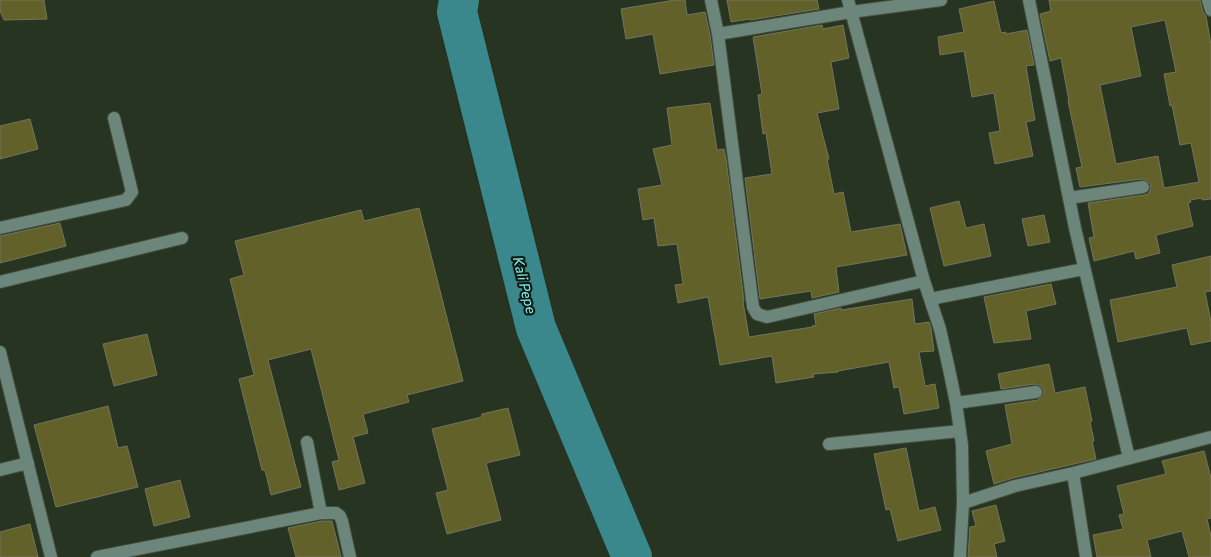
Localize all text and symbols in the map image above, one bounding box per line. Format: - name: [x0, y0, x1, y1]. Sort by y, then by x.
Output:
- water label: Kali Pepe: [510, 255, 540, 316]

